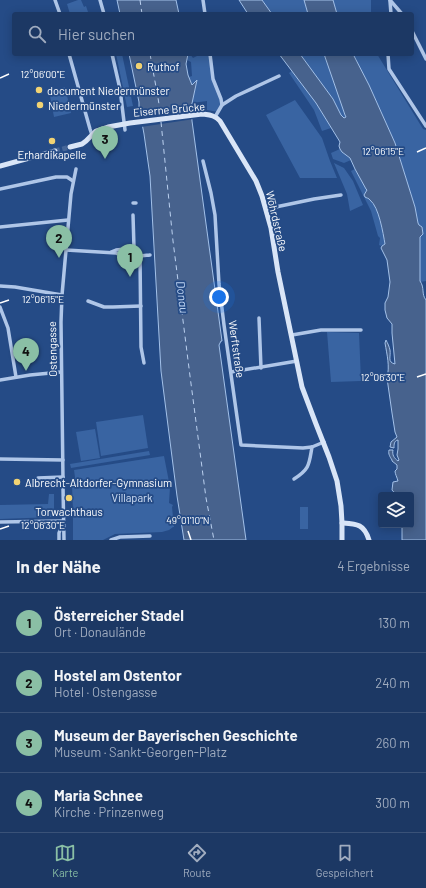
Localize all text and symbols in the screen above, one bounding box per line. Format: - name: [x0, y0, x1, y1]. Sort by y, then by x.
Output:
- search box: [12, 12, 414, 56]
- icon: search: [26, 23, 48, 45]
- text: Hier suchen: [58, 25, 135, 43]
- place label: Ruthof: [147, 60, 179, 73]
- marker: Ruthof: [134, 61, 144, 71]
- text: 12°06'00"E: [21, 68, 65, 80]
- place label: document Niedermünster: [47, 84, 170, 97]
- marker: document Niedermünster: [34, 85, 44, 95]
- place label: Niedermünster: [48, 99, 120, 112]
- street label: Eiserne Brücke: [132, 99, 206, 119]
- marker: Niedermünster: [35, 100, 45, 110]
- pin: 3: [92, 126, 118, 159]
- marker: Erhardikapelle: [47, 136, 57, 146]
- text: 12°06'15"E: [362, 145, 404, 157]
- place label: Erhardikapelle: [18, 148, 87, 161]
- street label: Wöhrdstraße: [264, 189, 290, 253]
- pin: 2: [46, 225, 72, 258]
- pin: 1: [117, 244, 143, 277]
- water label: Donau: [174, 280, 192, 314]
- your location: [209, 287, 229, 307]
- text: 12°06'15"E: [22, 293, 64, 305]
- street label: Werftstraße: [227, 319, 247, 379]
- street label: Ostengasse: [45, 321, 59, 377]
- pin: 4: [13, 338, 39, 371]
- text: 12°06'30"E: [361, 371, 405, 383]
- place label: Albrecht-Altdorfer-Gymnasium: [25, 476, 172, 489]
- marker: Albrecht-Altdorfer-Gymnasium: [12, 477, 22, 487]
- park label: Villapark: [111, 491, 153, 504]
- map controls: [378, 492, 414, 528]
- button: layers: [378, 492, 414, 528]
- marker: Torwachthaus: [64, 493, 74, 503]
- place label: Torwachthaus: [35, 505, 103, 518]
- text: 49°01'10"N: [166, 514, 210, 526]
- text: 12°06'30"E: [21, 519, 65, 531]
- text: In der Nähe: [16, 556, 101, 576]
- text: 4 Ergebnisse: [337, 558, 410, 574]
- text: Österreicher Stadel: [54, 606, 184, 624]
- text: 1: [27, 615, 31, 631]
- text: 130 m: [378, 615, 410, 631]
- text: Ort · Donaulände: [54, 624, 146, 640]
- text: Hostel am Ostentor: [54, 666, 182, 684]
- text: 2: [25, 675, 33, 691]
- text: 240 m: [375, 675, 410, 691]
- text: Hotel · Ostengasse: [54, 684, 158, 700]
- text: Museum der Bayerischen Geschichte: [54, 726, 298, 744]
- text: 3: [25, 735, 33, 751]
- text: 260 m: [376, 735, 410, 751]
- text: Museum · Sankt-Georgen-Platz: [54, 744, 227, 760]
- text: Maria Schnee: [54, 786, 143, 804]
- text: 4: [25, 795, 33, 811]
- text: 300 m: [375, 795, 410, 811]
- text: Kirche · Prinzenweg: [54, 804, 164, 820]
- tab: Karte: [52, 842, 78, 879]
- tab: Route: [183, 842, 211, 879]
- tab: Gespeichert: [316, 842, 374, 879]

